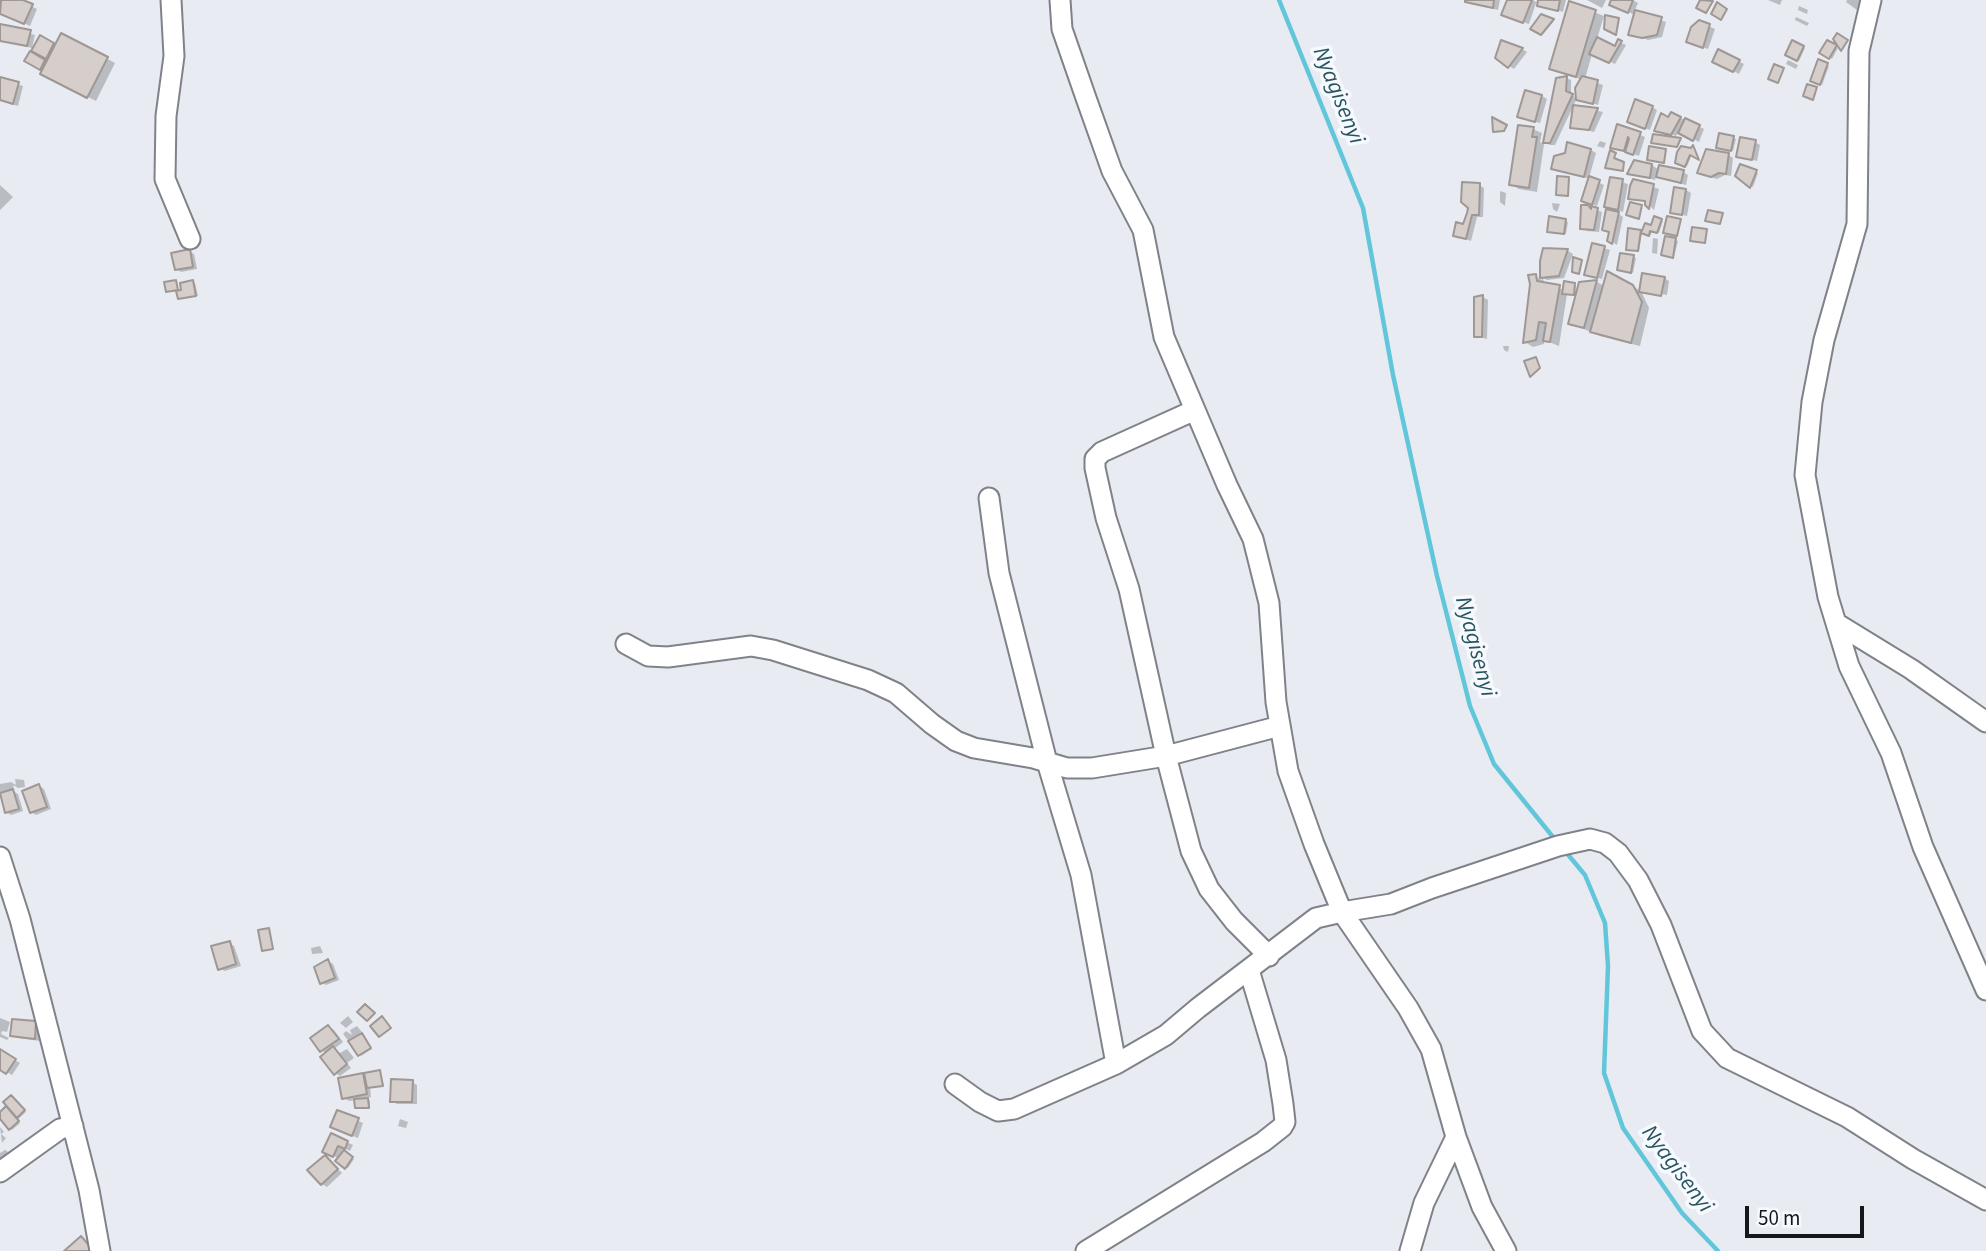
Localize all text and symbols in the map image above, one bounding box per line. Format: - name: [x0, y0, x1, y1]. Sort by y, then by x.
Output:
- water label: Nyagisenyi: [1305, 43, 1369, 149]
- water label: Nyagisenyi: [1447, 594, 1501, 700]
- water label: Nyagisenyi: [1634, 1121, 1718, 1219]
- scale bar: [1748, 1192, 1867, 1236]
- text: 50 m: [1758, 1203, 1800, 1233]

